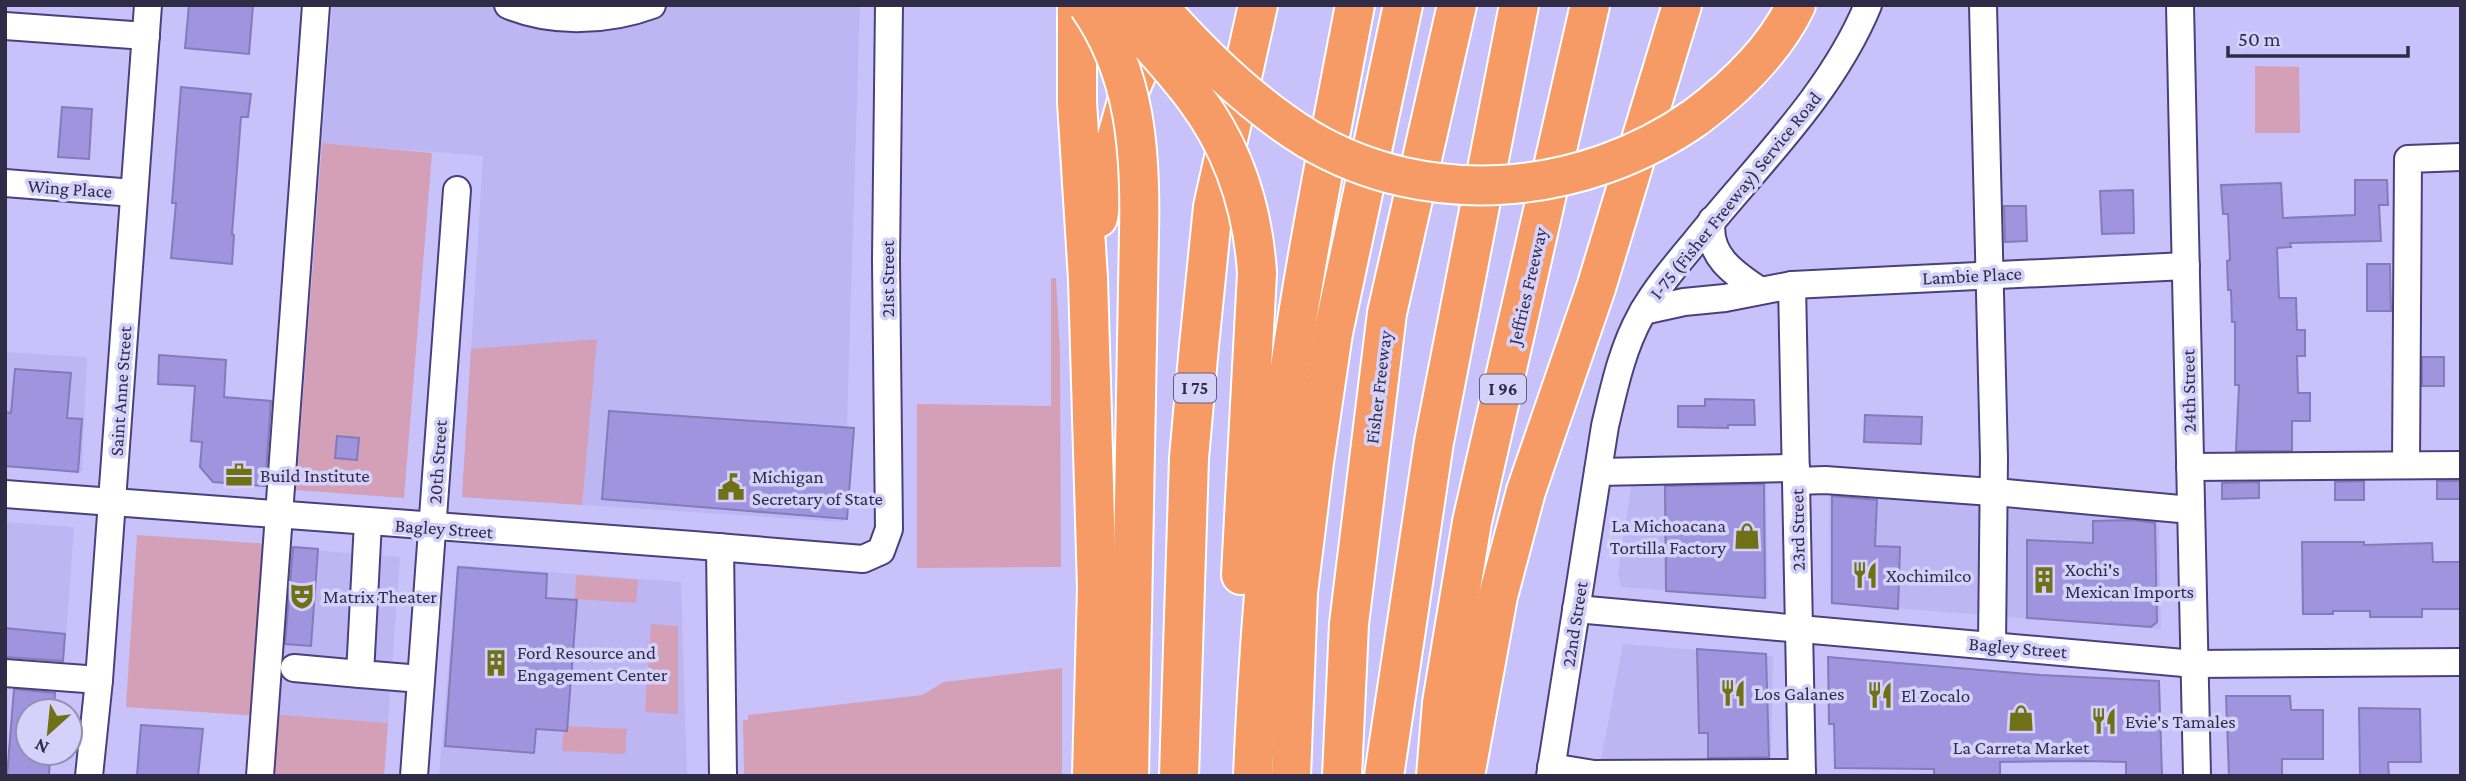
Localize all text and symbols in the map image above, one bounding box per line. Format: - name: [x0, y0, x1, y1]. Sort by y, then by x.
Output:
- scale bar: [2228, 14, 2408, 58]
- text: 50 m: [2238, 27, 2281, 51]
- street label: I-75 (Fisher Freeway) Service Road: [1645, 88, 1826, 304]
- street label: Wing Place: [27, 175, 113, 202]
- street label: Jeffries Freeway: [1503, 225, 1551, 349]
- street label: 21st Street: [877, 240, 898, 318]
- street label: Lambie Place: [1922, 262, 2022, 289]
- street label: Saint Anne Street: [105, 325, 136, 457]
- street label: Fisher Freeway: [1361, 329, 1396, 445]
- street label: 24th Street: [2177, 348, 2200, 433]
- road number: I 75: [1174, 374, 1216, 402]
- road number: I 96: [1480, 374, 1526, 404]
- street label: 20th Street: [424, 419, 451, 505]
- office icon: Build Institute: [224, 460, 254, 490]
- place label: Build Institute: [260, 465, 370, 486]
- place label: Michigan Secretary of State: [752, 466, 883, 509]
- public building icon: Michigan Secretary of State: [716, 472, 746, 502]
- street label: 23rd Street: [1786, 488, 1809, 571]
- street label: Bagley Street: [394, 515, 495, 542]
- place label: La Michoacana Tortilla Factory: [1610, 515, 1726, 558]
- shop icon: La Michoacana Tortilla Factory: [1732, 521, 1762, 551]
- place label: Xochi's Mexican Imports: [2065, 559, 2194, 602]
- restaurant icon: Xochimilco: [1850, 560, 1880, 590]
- place label: Xochimilco: [1886, 565, 1971, 586]
- building icon: Xochi's Mexican Imports: [2029, 565, 2059, 595]
- street label: 22nd Street: [1557, 579, 1592, 668]
- theatre icon: Matrix Theater: [287, 581, 317, 611]
- place label: Matrix Theater: [323, 586, 437, 607]
- street label: Bagley Street: [1968, 633, 2069, 662]
- place label: Ford Resource and Engagement Center: [517, 642, 668, 685]
- building icon: Ford Resource and Engagement Center: [481, 648, 511, 678]
- restaurant icon: Los Galanes: [1718, 678, 1748, 708]
- restaurant icon: El Zocalo: [1865, 680, 1895, 710]
- place label: Los Galanes: [1754, 683, 1845, 704]
- place label: El Zocalo: [1901, 685, 1970, 706]
- north arrow: [14, 697, 84, 767]
- shop icon: La Carreta Market: [2006, 703, 2036, 733]
- restaurant icon: Evie's Tamales: [2089, 706, 2119, 736]
- place label: Evie's Tamales: [2125, 711, 2236, 732]
- text: N: [31, 734, 52, 759]
- place label: La Carreta Market: [1953, 737, 2090, 758]

